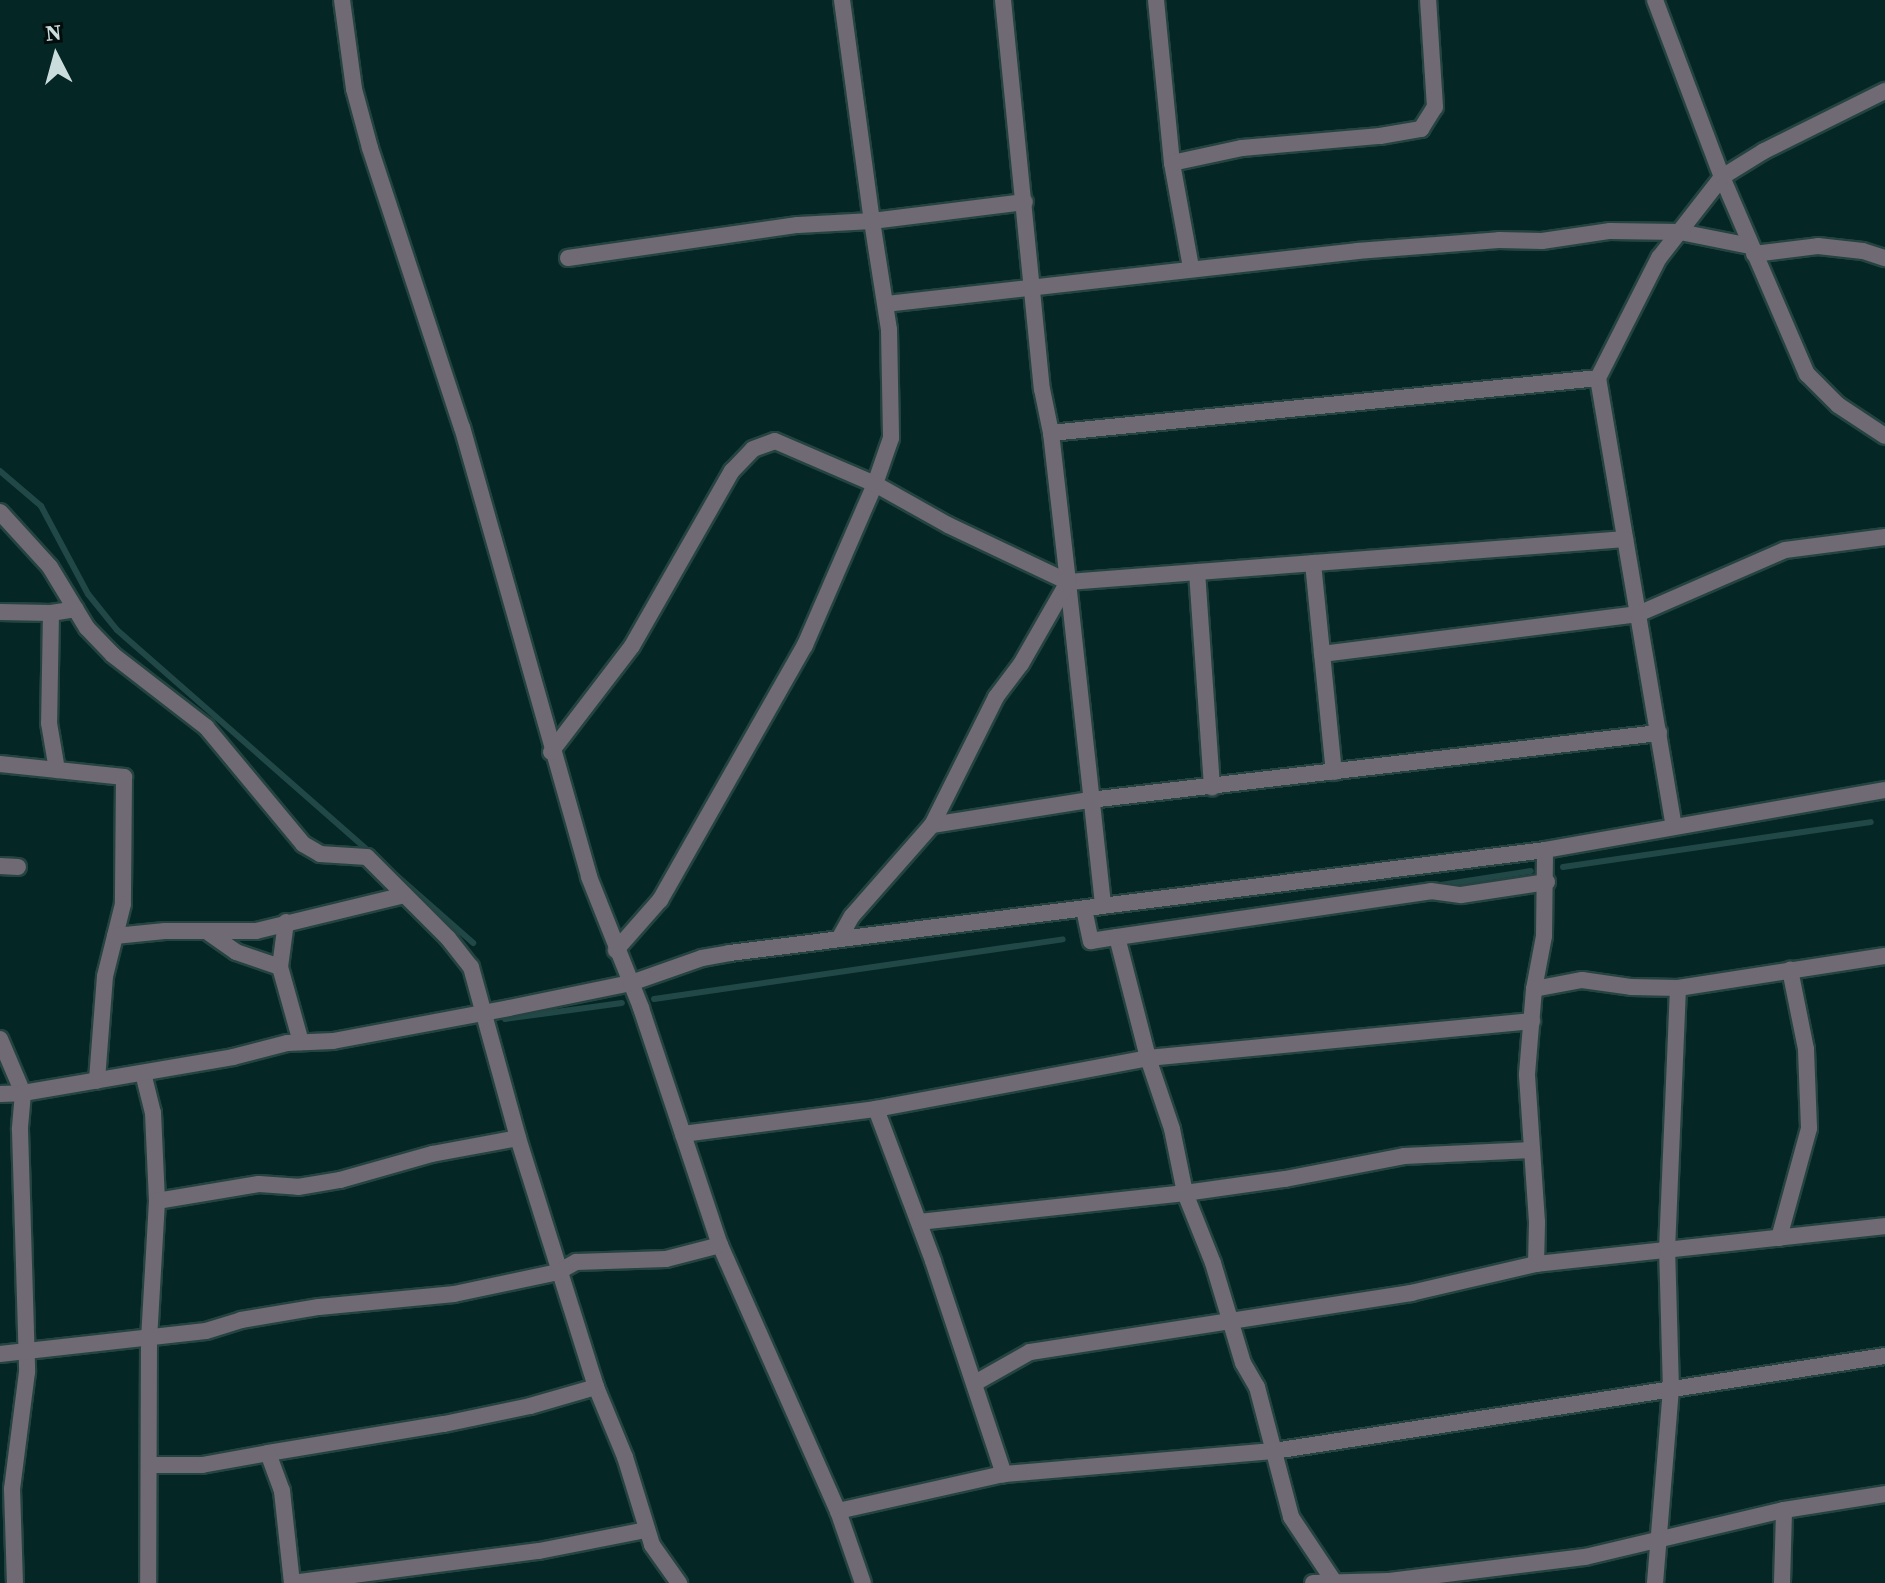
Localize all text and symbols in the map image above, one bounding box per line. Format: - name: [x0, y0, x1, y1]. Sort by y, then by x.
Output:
- north arrow: [16, 16, 96, 96]
- text: N: [44, 16, 63, 48]

